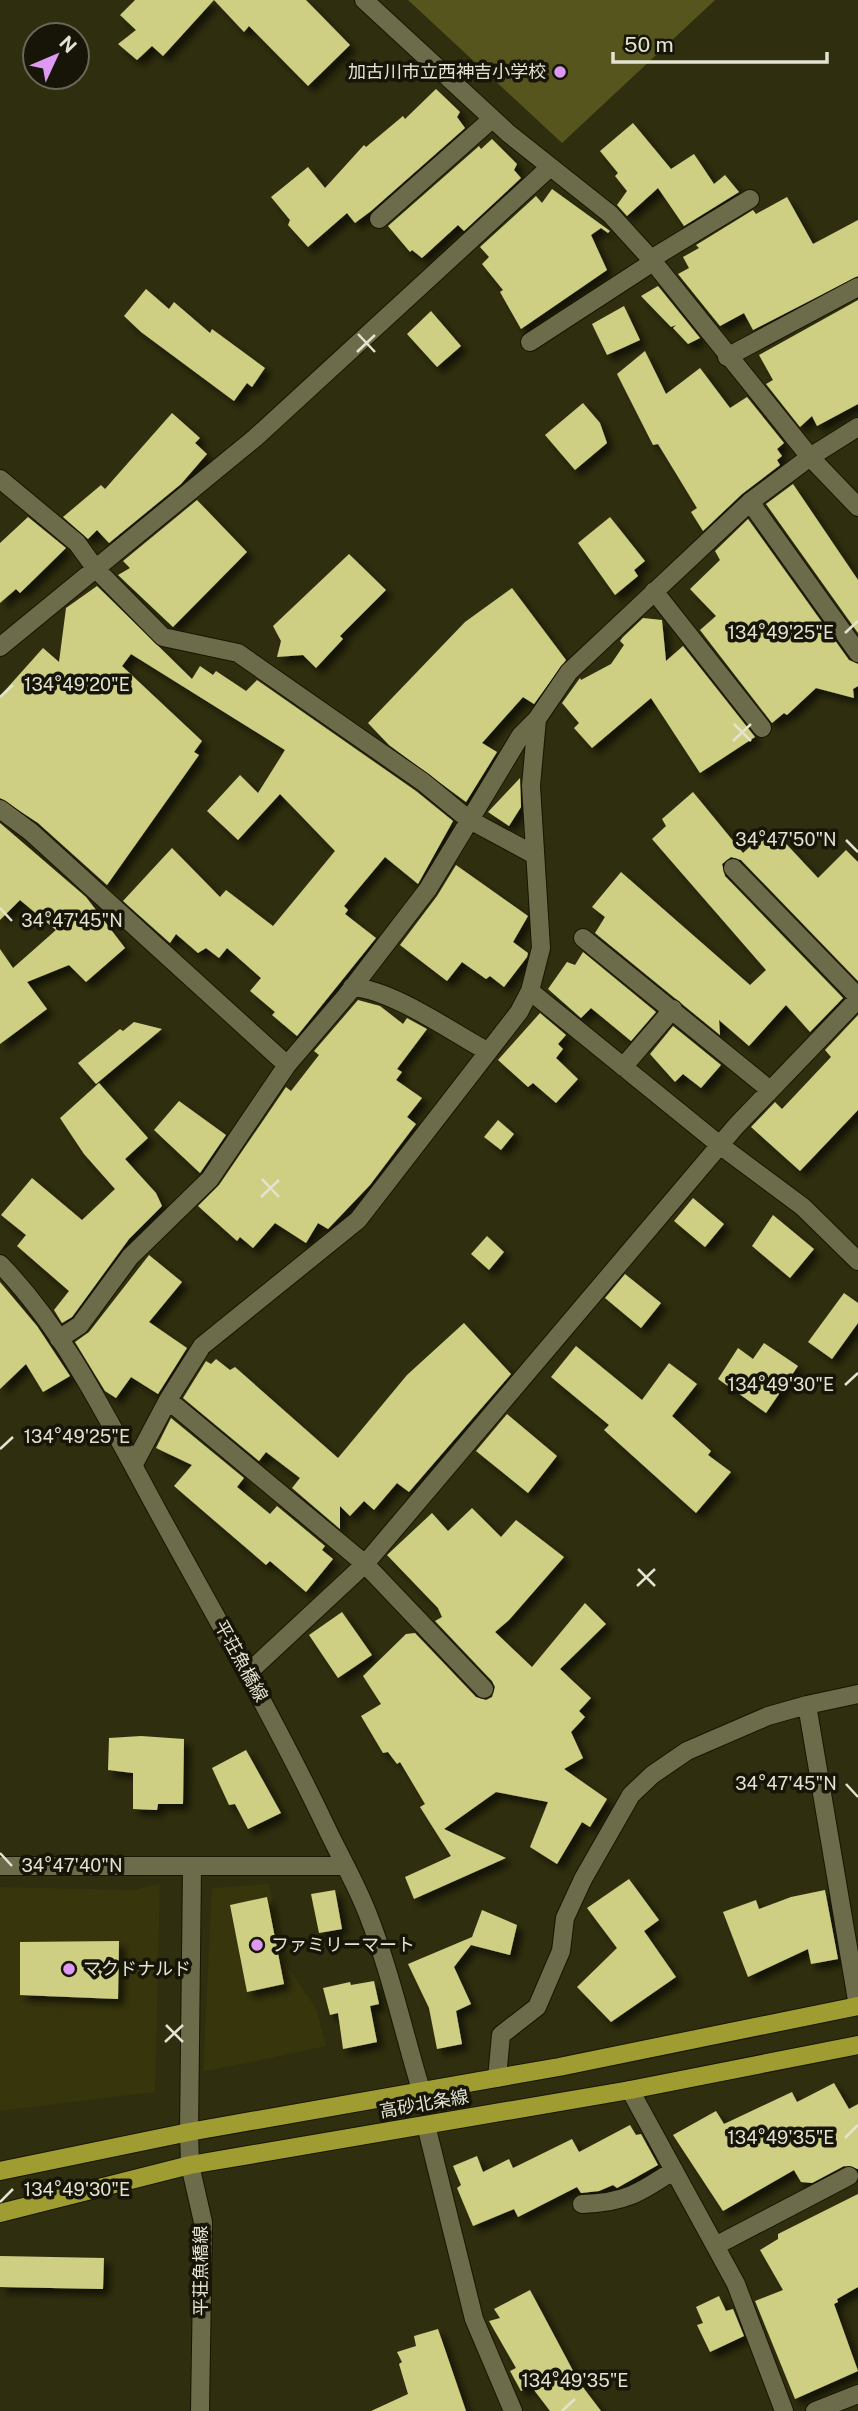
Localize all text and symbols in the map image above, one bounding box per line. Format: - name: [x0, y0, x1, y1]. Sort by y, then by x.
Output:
- north arrow: [21, 21, 91, 91]
- scale bar: [613, 21, 826, 65]
- text: N: [55, 31, 81, 57]
- text: 50 m: [624, 32, 674, 57]
- place label: 加古川市立西神吉小学校: [348, 61, 546, 82]
- marker: 加古川市立西神吉小学校: [552, 64, 568, 80]
- text: 134°49'25"E: [728, 622, 834, 643]
- text: 134°49'20"E: [24, 674, 130, 695]
- text: 34°47'50"N: [735, 829, 837, 850]
- text: 34°47'45"N: [21, 910, 123, 931]
- text: 134°49'30"E: [728, 1374, 834, 1395]
- text: 134°49'25"E: [24, 1426, 130, 1447]
- street label: 平荘魚橋線: [210, 1616, 272, 1705]
- text: 34°47'45"N: [735, 1773, 837, 1794]
- text: 34°47'40"N: [21, 1855, 123, 1876]
- place label: ファミリーマート: [271, 1934, 415, 1955]
- marker: ファミリーマート: [249, 1937, 265, 1953]
- place label: マクドナルド: [83, 1958, 191, 1979]
- marker: マクドナルド: [61, 1961, 77, 1977]
- street label: 高砂北条線: [378, 2085, 470, 2122]
- text: 134°49'35"E: [728, 2127, 835, 2148]
- text: 134°49'30"E: [24, 2179, 130, 2200]
- street label: 平荘魚橋線: [190, 2226, 211, 2316]
- text: 134°49'35"E: [522, 2370, 629, 2391]

